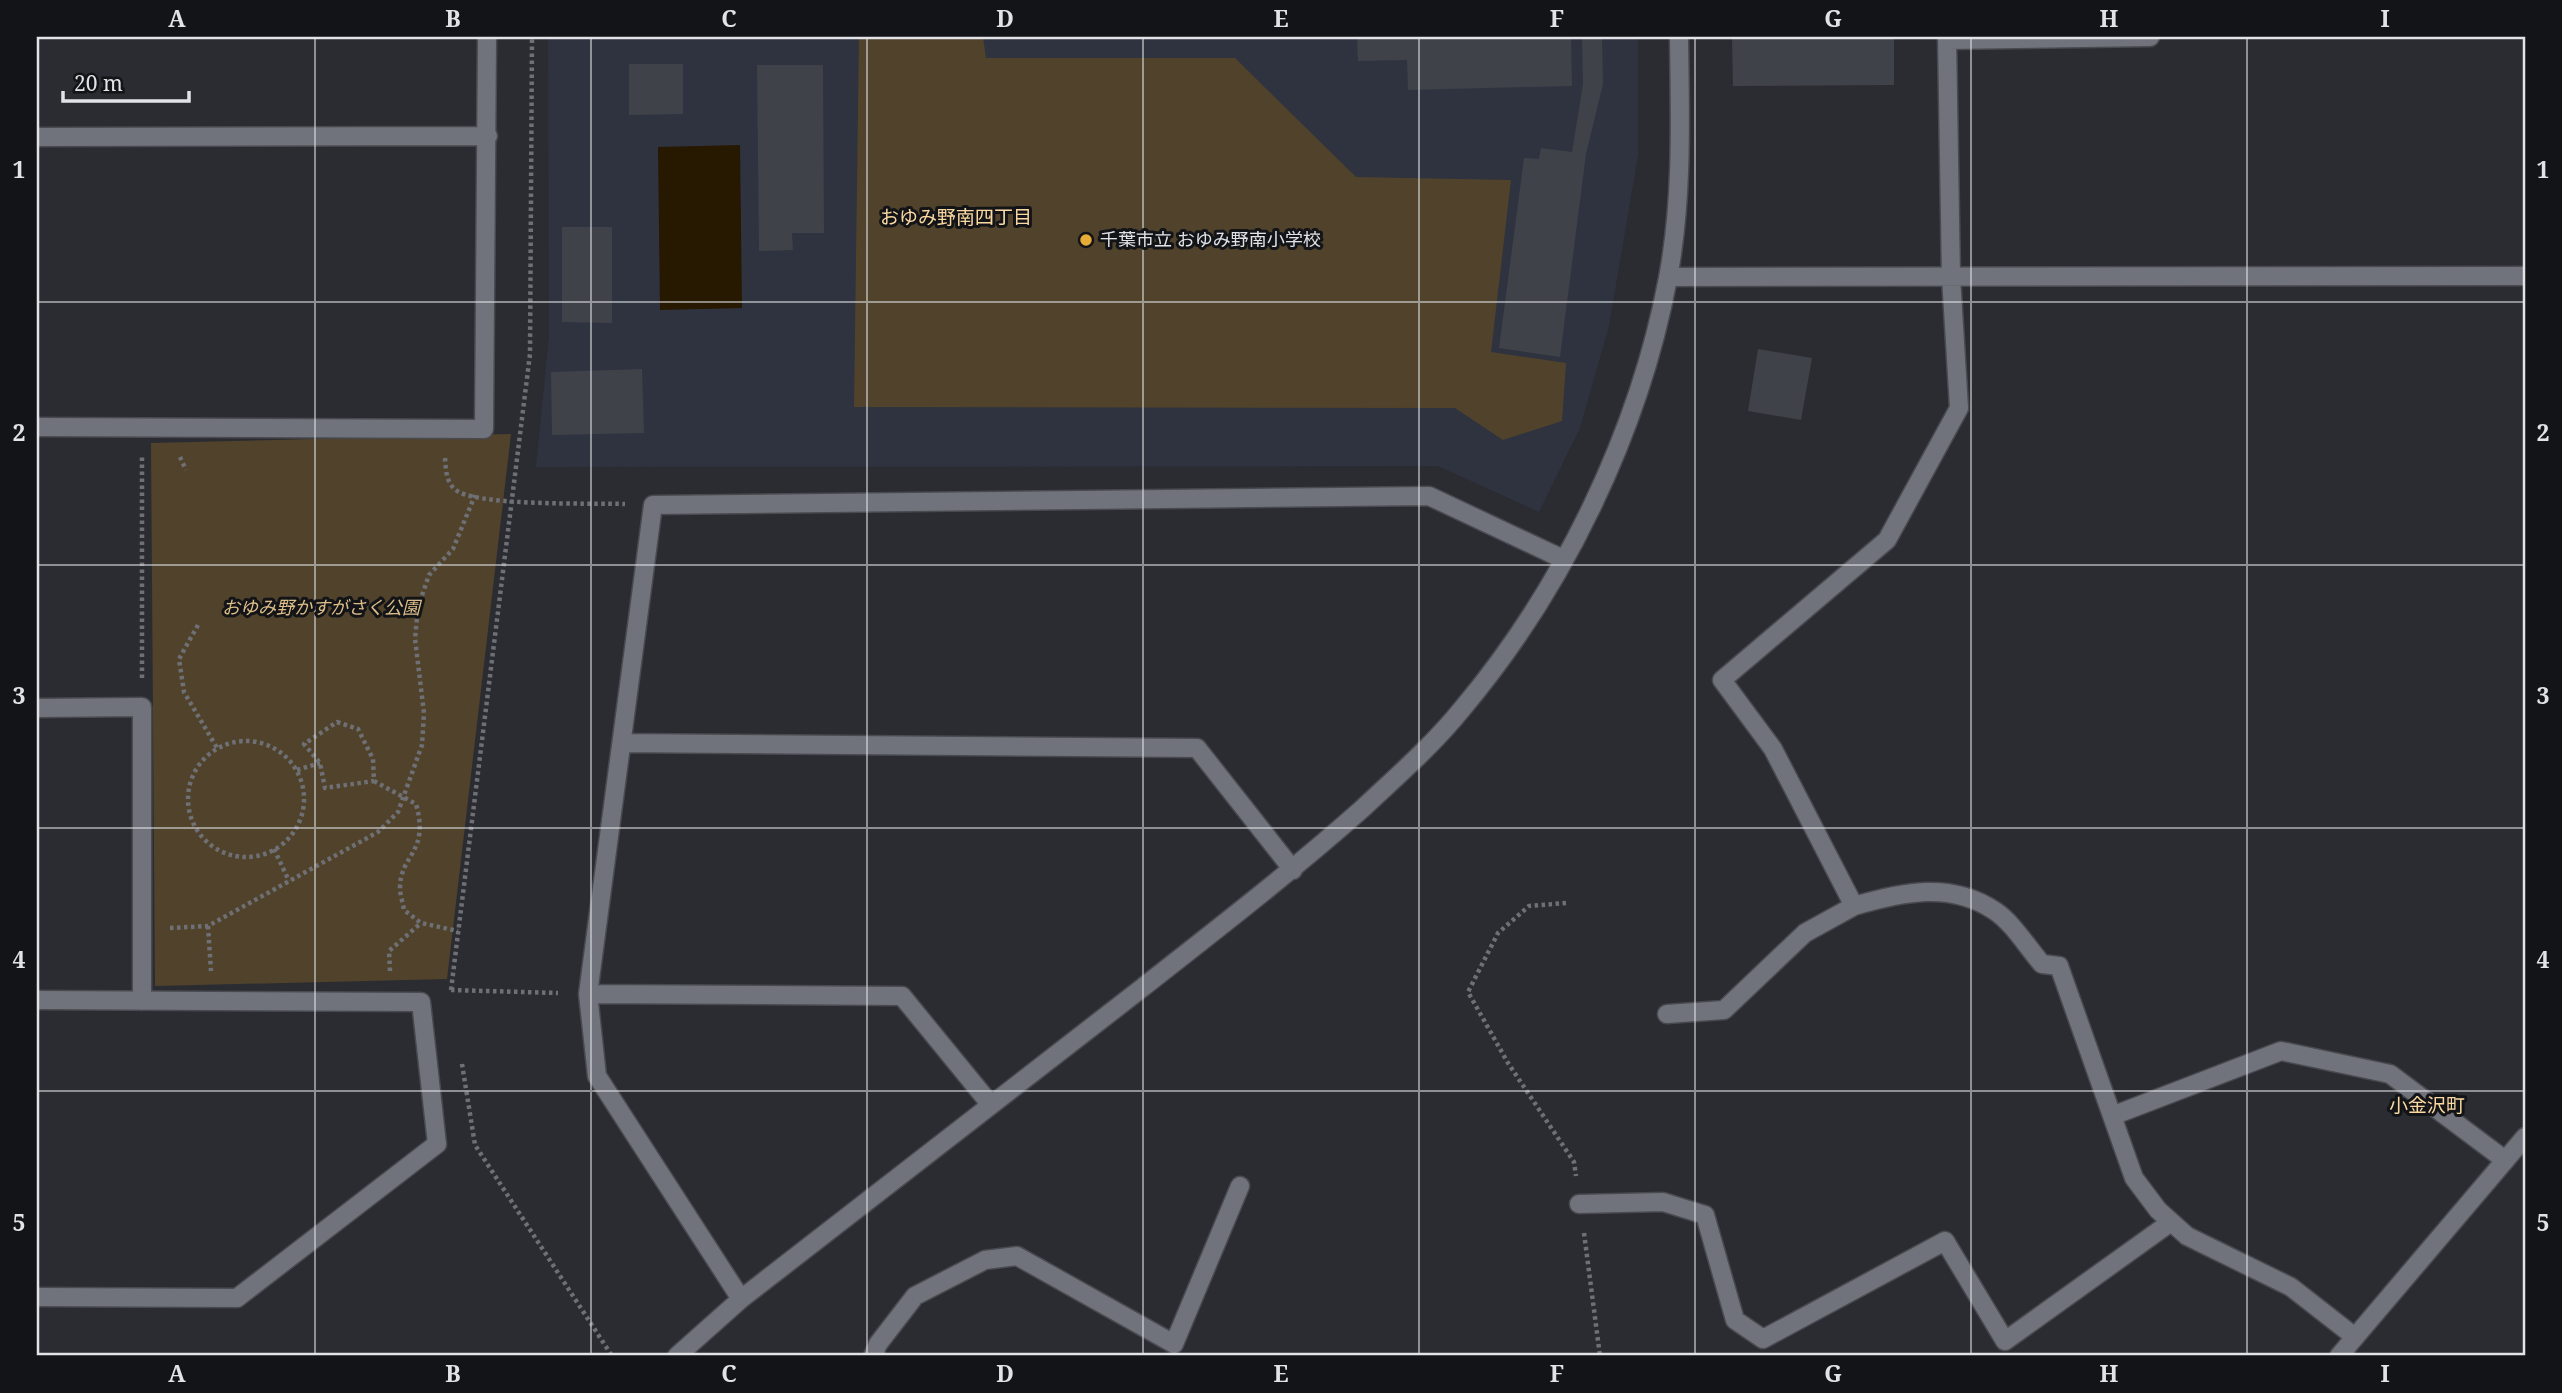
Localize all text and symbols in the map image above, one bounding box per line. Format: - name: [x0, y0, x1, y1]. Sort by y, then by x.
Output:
- text: A: [168, 2, 186, 34]
- text: B: [445, 2, 461, 34]
- text: C: [721, 2, 737, 34]
- text: D: [996, 2, 1014, 34]
- text: E: [1273, 2, 1289, 34]
- text: F: [1550, 2, 1564, 34]
- text: G: [1824, 2, 1842, 34]
- text: H: [2100, 2, 2119, 34]
- text: I: [2380, 2, 2390, 34]
- scale bar: [63, 60, 189, 104]
- text: 20 m: [74, 69, 123, 97]
- text: 1: [13, 153, 26, 185]
- text: 1: [2537, 153, 2550, 185]
- district label: おゆみ野南四丁目: [880, 204, 1032, 230]
- place label: 千葉市立 おゆみ野南小学校: [1100, 227, 1321, 251]
- marker: 千葉市立 おゆみ野南小学校: [1078, 232, 1094, 248]
- text: 2: [13, 416, 26, 448]
- text: 2: [2537, 416, 2550, 448]
- park label: おゆみ野かすがさく公園: [222, 595, 423, 619]
- text: 3: [13, 679, 26, 711]
- text: 3: [2537, 679, 2550, 711]
- text: 4: [13, 943, 26, 975]
- text: 4: [2537, 943, 2550, 975]
- district label: 小金沢町: [2389, 1092, 2465, 1118]
- text: 5: [13, 1206, 26, 1238]
- text: 5: [2537, 1206, 2550, 1238]
- text: A: [168, 1357, 186, 1389]
- text: B: [445, 1357, 461, 1389]
- text: C: [721, 1357, 737, 1389]
- text: D: [996, 1357, 1014, 1389]
- text: E: [1273, 1357, 1289, 1389]
- text: F: [1550, 1357, 1564, 1389]
- text: G: [1824, 1357, 1842, 1389]
- text: H: [2100, 1357, 2119, 1389]
- text: I: [2380, 1357, 2390, 1389]

